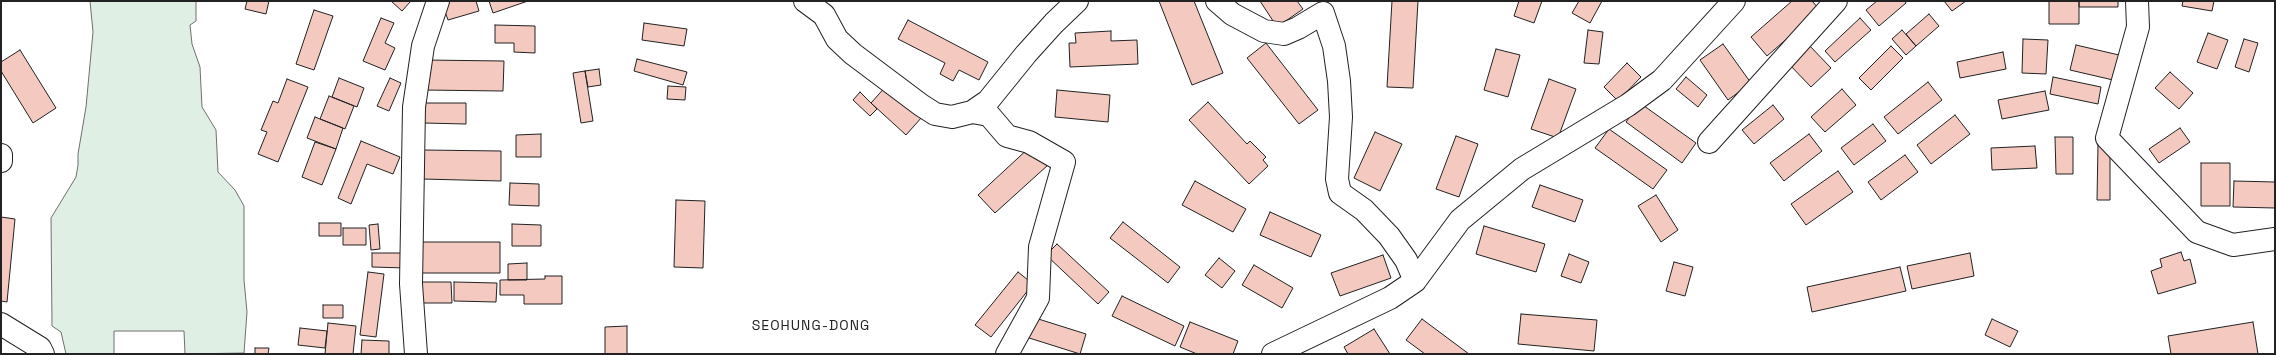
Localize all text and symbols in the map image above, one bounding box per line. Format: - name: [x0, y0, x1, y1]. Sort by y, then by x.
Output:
- district label: SEOHUNG-DONG: [752, 318, 870, 334]

